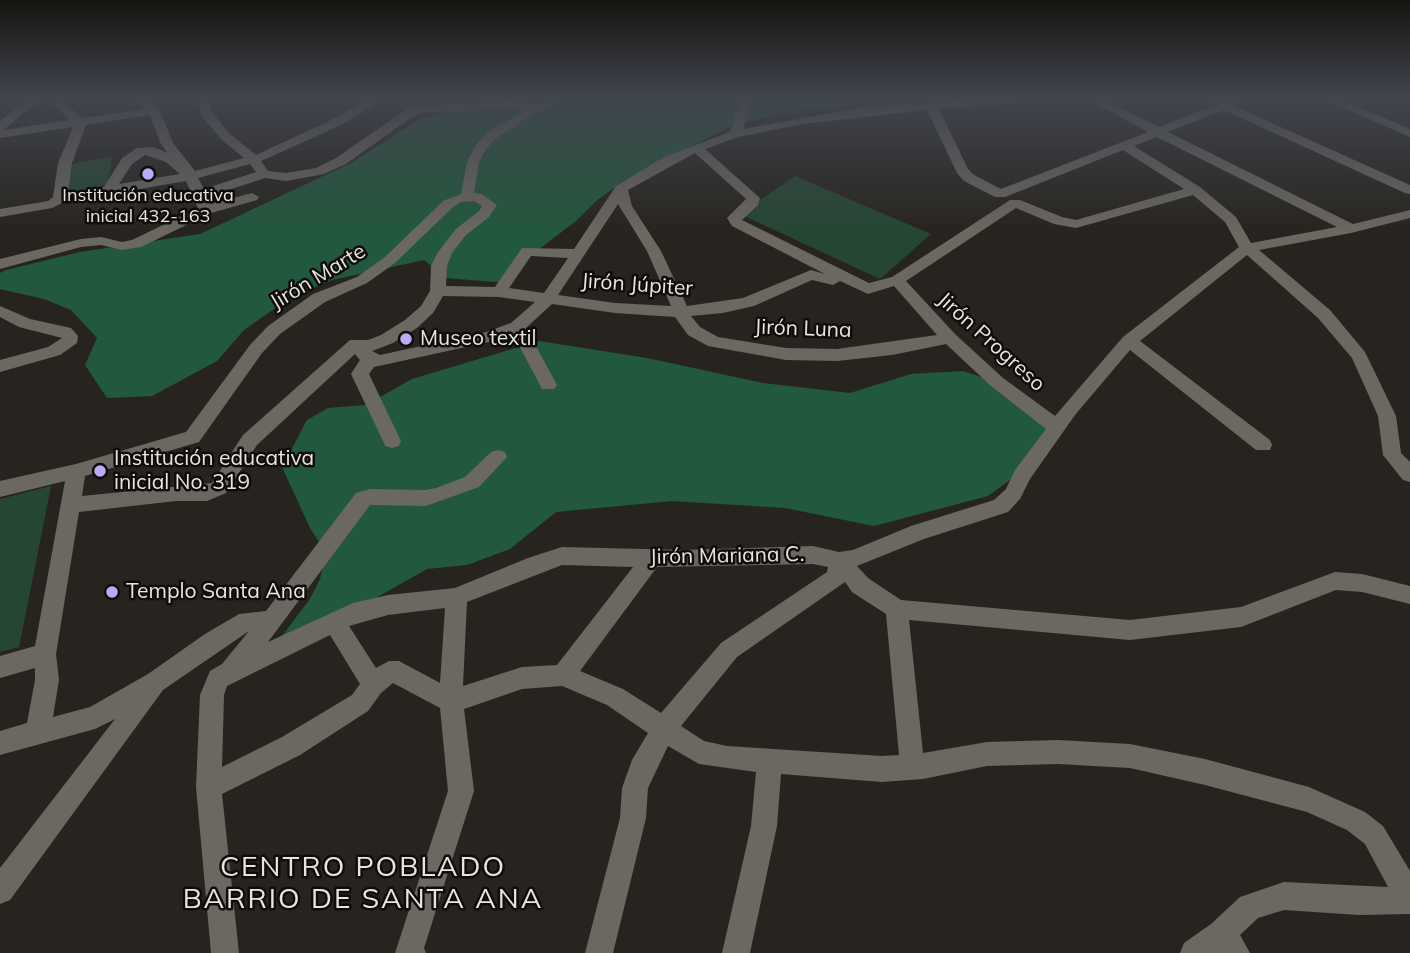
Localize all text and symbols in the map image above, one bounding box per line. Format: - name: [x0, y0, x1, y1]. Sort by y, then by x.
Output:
- marker: Institución educativa inicial 432-163: [140, 166, 156, 182]
- place label: Institución educativa inicial 432-163: [62, 185, 234, 228]
- street label: Jirón Marte: [266, 239, 370, 315]
- street label: Jirón Júpiter: [580, 269, 694, 301]
- street label: Jirón Progreso: [932, 287, 1050, 397]
- street label: Jirón Luna: [754, 315, 852, 343]
- place label: Museo textil: [420, 326, 537, 352]
- marker: Museo textil: [398, 331, 414, 347]
- place label: Institución educativa inicial No. 319: [114, 446, 314, 496]
- marker: Institución educativa inicial No. 319: [92, 463, 108, 479]
- street label: Jirón Mariana C.: [649, 542, 805, 570]
- place label: Templo Santa Ana: [126, 579, 306, 605]
- marker: Templo Santa Ana: [104, 584, 120, 600]
- district label: CENTRO POBLADO BARRIO DE SANTA ANA: [185, 851, 541, 917]

